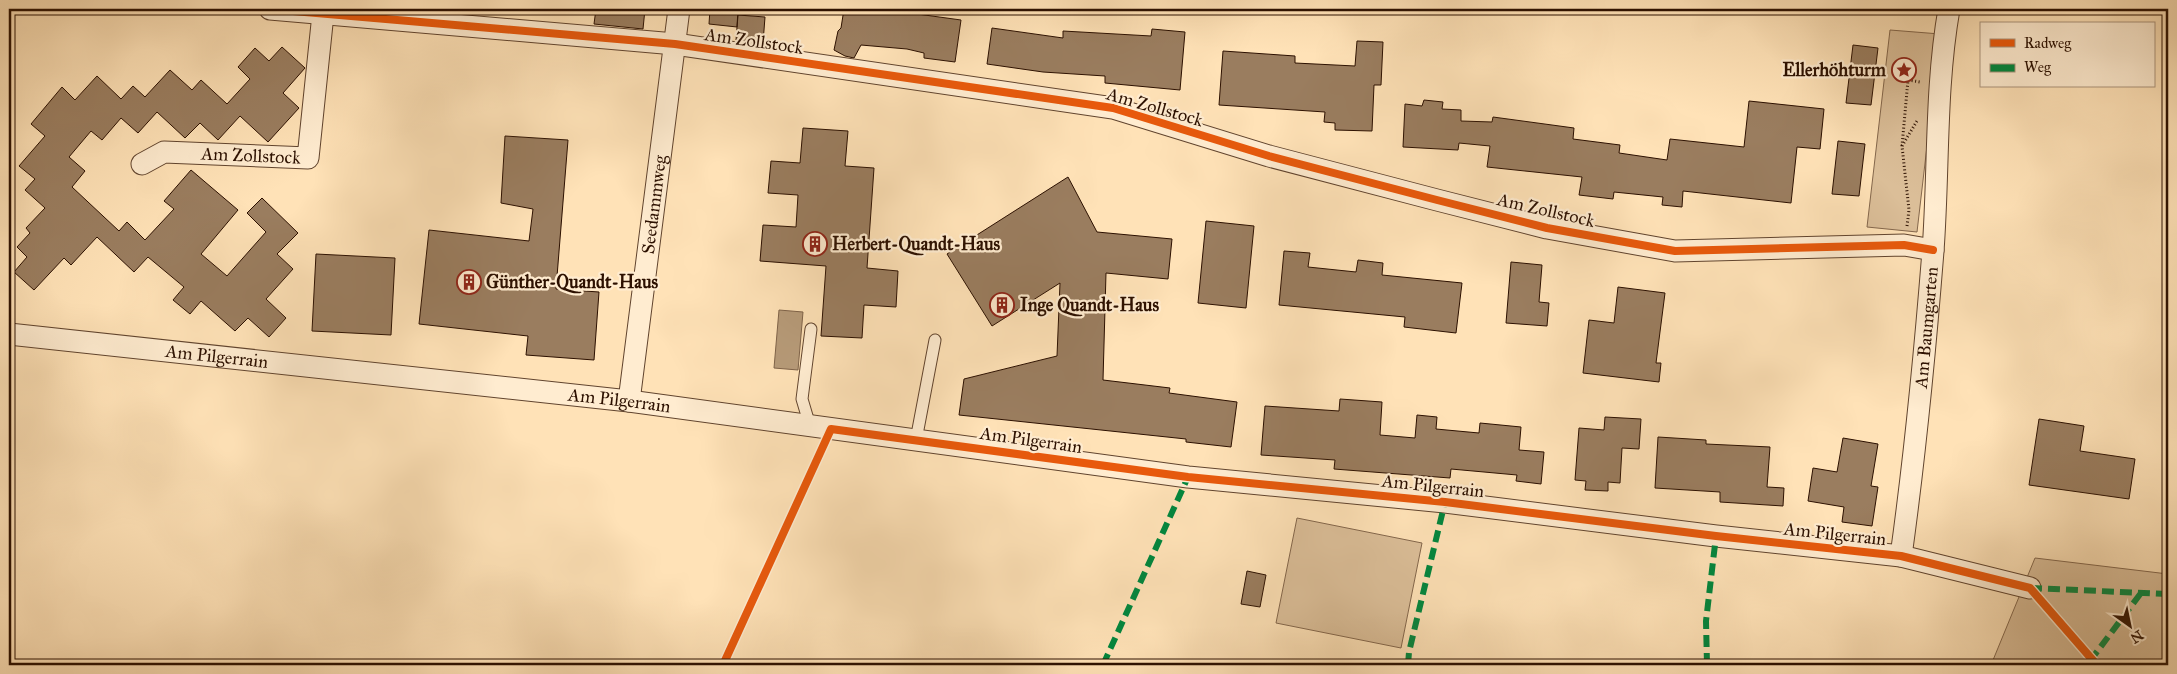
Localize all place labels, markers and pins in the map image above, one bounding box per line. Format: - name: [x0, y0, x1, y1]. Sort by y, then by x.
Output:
- place icon: Ellerhöhturm: [1891, 57, 1917, 83]
- place label: Ellerhöhturm: [1783, 59, 1887, 81]
- building icon: Herbert-Quandt-Haus: [802, 231, 828, 257]
- place label: Herbert-Quandt-Haus: [832, 233, 1001, 256]
- building icon: Günther-Quandt-Haus: [456, 269, 482, 295]
- place label: Günther-Quandt-Haus: [486, 271, 659, 294]
- building icon: Inge Quandt-Haus: [989, 292, 1015, 318]
- place label: Inge Quandt-Haus: [1020, 294, 1159, 317]

